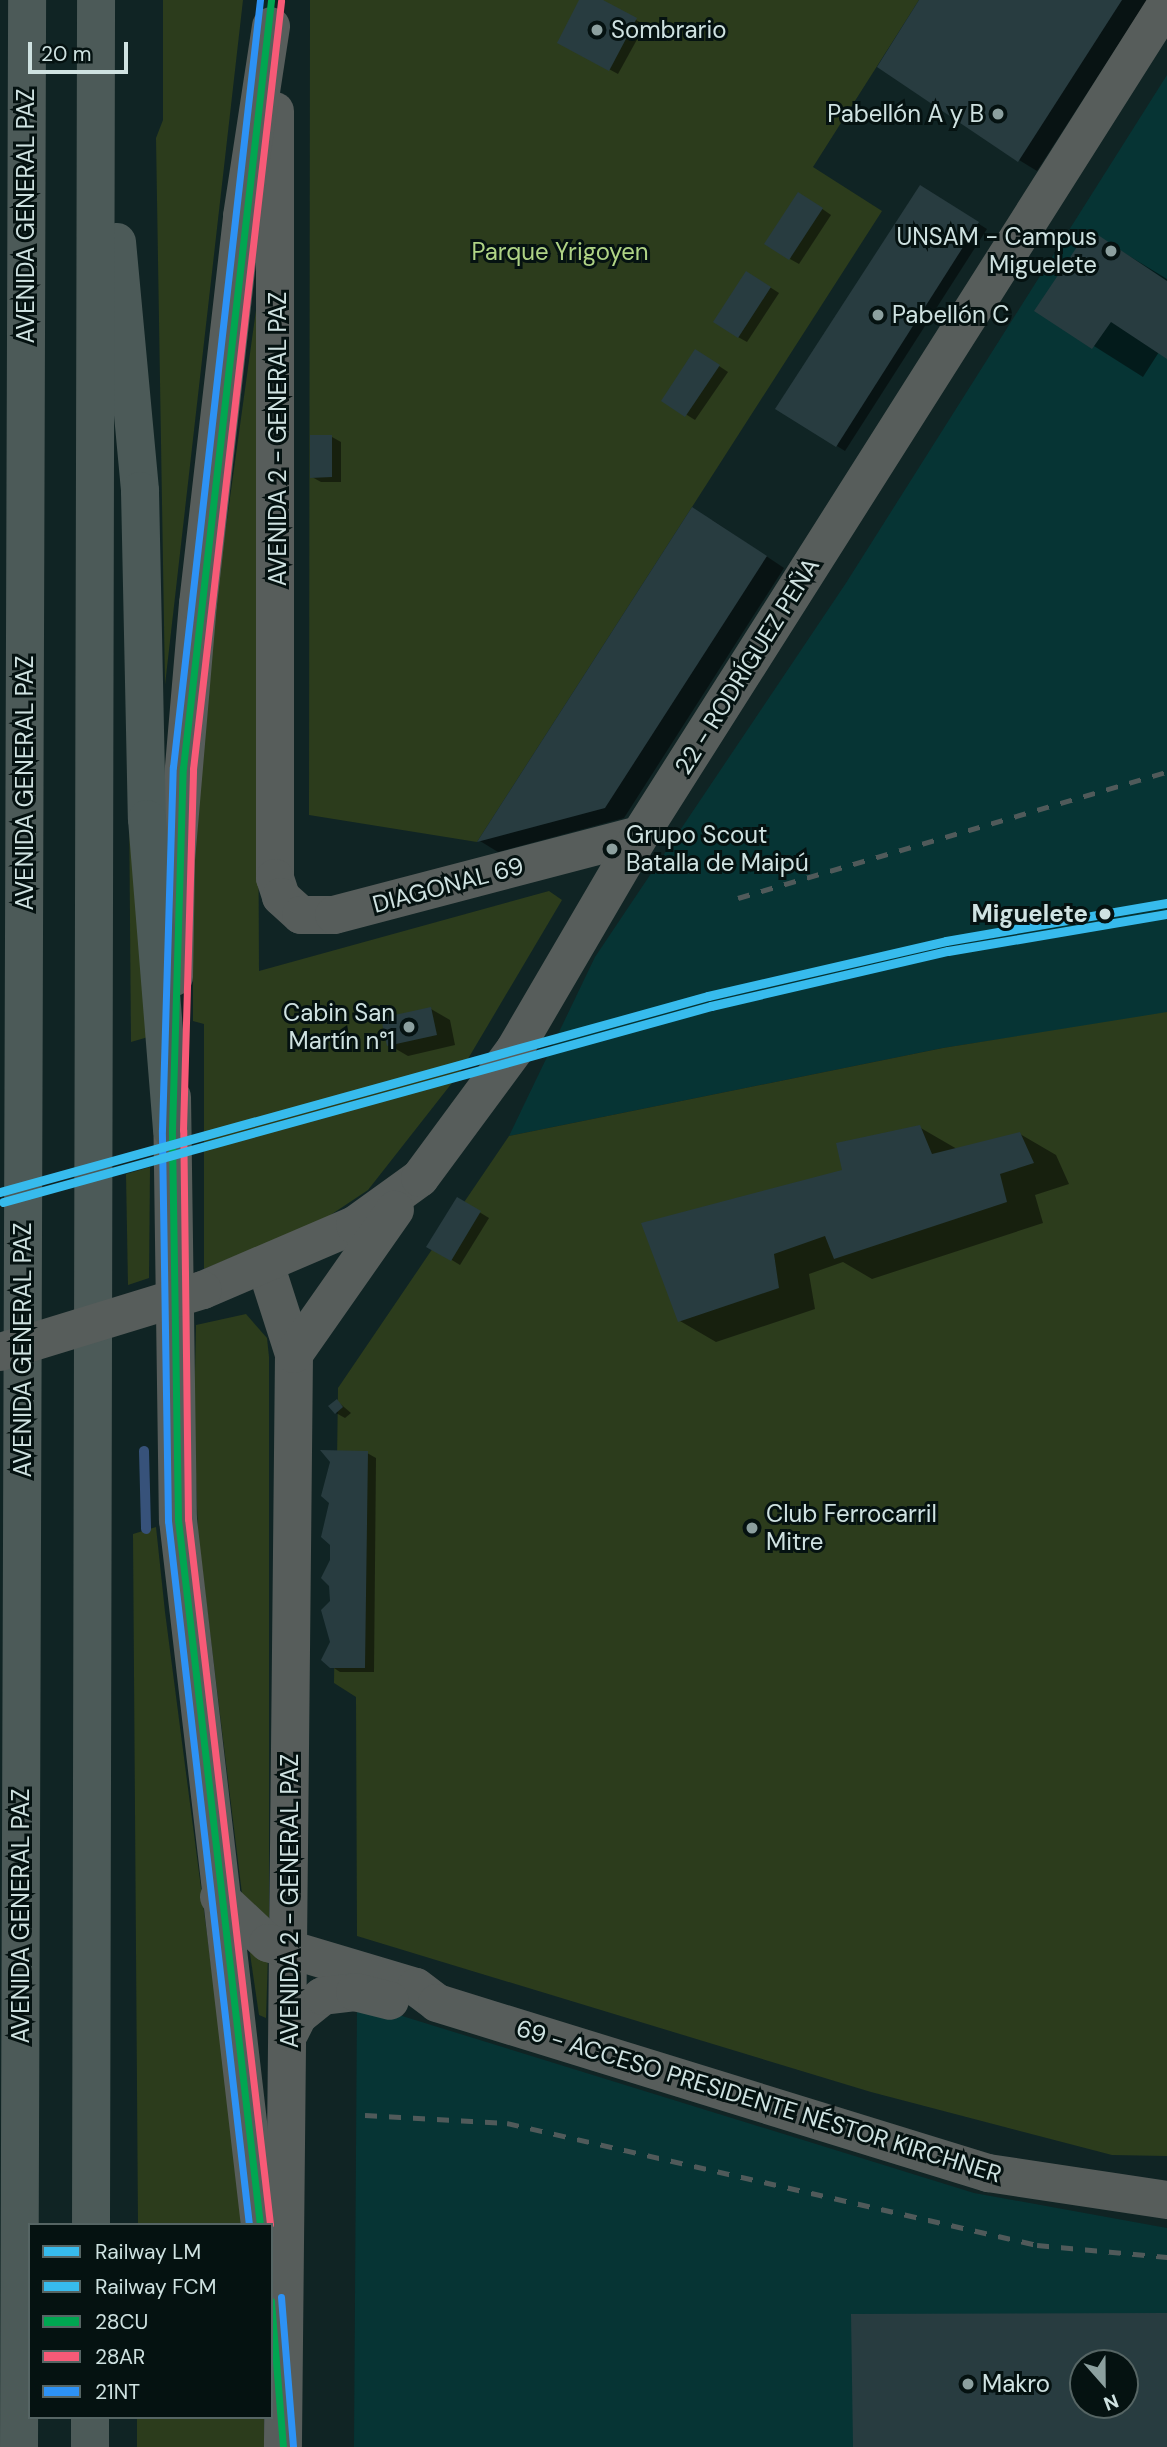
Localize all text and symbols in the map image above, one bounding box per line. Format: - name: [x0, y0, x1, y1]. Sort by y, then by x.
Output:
- place label: Sombrario: [611, 16, 726, 44]
- marker: Sombrario: [589, 22, 605, 38]
- scale bar: [32, 28, 131, 72]
- text: 20 m: [41, 40, 92, 68]
- street label: AVENIDA GENERAL PAZ: [12, 89, 40, 343]
- place label: Pabellón A y B: [827, 100, 984, 128]
- marker: Pabellón A y B: [990, 106, 1006, 122]
- place label: UNSAM - Campus Miguelete: [896, 223, 1097, 279]
- park label: Parque Yrigoyen: [471, 238, 649, 266]
- marker: UNSAM - Campus Miguelete: [1103, 243, 1119, 259]
- street label: AVENIDA 2 - GENERAL PAZ: [264, 292, 292, 586]
- place label: Pabellón C: [892, 301, 1009, 329]
- marker: Pabellón C: [870, 307, 886, 323]
- street label: 22 - RODRÍGUEZ PEÑA: [669, 553, 825, 779]
- street label: AVENIDA GENERAL PAZ: [11, 656, 39, 910]
- place label: Grupo Scout Batalla de Maipú: [626, 821, 809, 877]
- marker: Grupo Scout Batalla de Maipú: [604, 841, 620, 857]
- street label: DIAGONAL 69: [369, 851, 527, 919]
- place label: Miguelete: [971, 900, 1088, 928]
- marker: Miguelete: [1094, 903, 1116, 925]
- place label: Cabin San Martín n°1: [283, 999, 395, 1055]
- marker: Cabin San Martín n°1: [401, 1019, 417, 1035]
- street label: AVENIDA GENERAL PAZ: [9, 1223, 37, 1477]
- place label: Club Ferrocarril Mitre: [766, 1500, 937, 1556]
- marker: Club Ferrocarril Mitre: [744, 1520, 760, 1536]
- street label: AVENIDA 2 - GENERAL PAZ: [276, 1754, 304, 2048]
- street label: AVENIDA GENERAL PAZ: [7, 1789, 35, 2043]
- street label: 69 - ACCESO PRESIDENTE NÉSTOR KIRCHNER: [513, 2013, 1005, 2189]
- legend: [28, 2223, 273, 2419]
- text: Railway LM: [95, 2238, 201, 2266]
- text: Railway FCM: [95, 2273, 216, 2301]
- text: 28CU: [95, 2308, 148, 2336]
- text: 28AR: [95, 2343, 145, 2371]
- north arrow: [1069, 2349, 1139, 2419]
- place label: Makro: [982, 2370, 1050, 2398]
- marker: Makro: [960, 2376, 976, 2392]
- text: 21NT: [95, 2378, 140, 2406]
- text: N: [1100, 2388, 1122, 2416]

